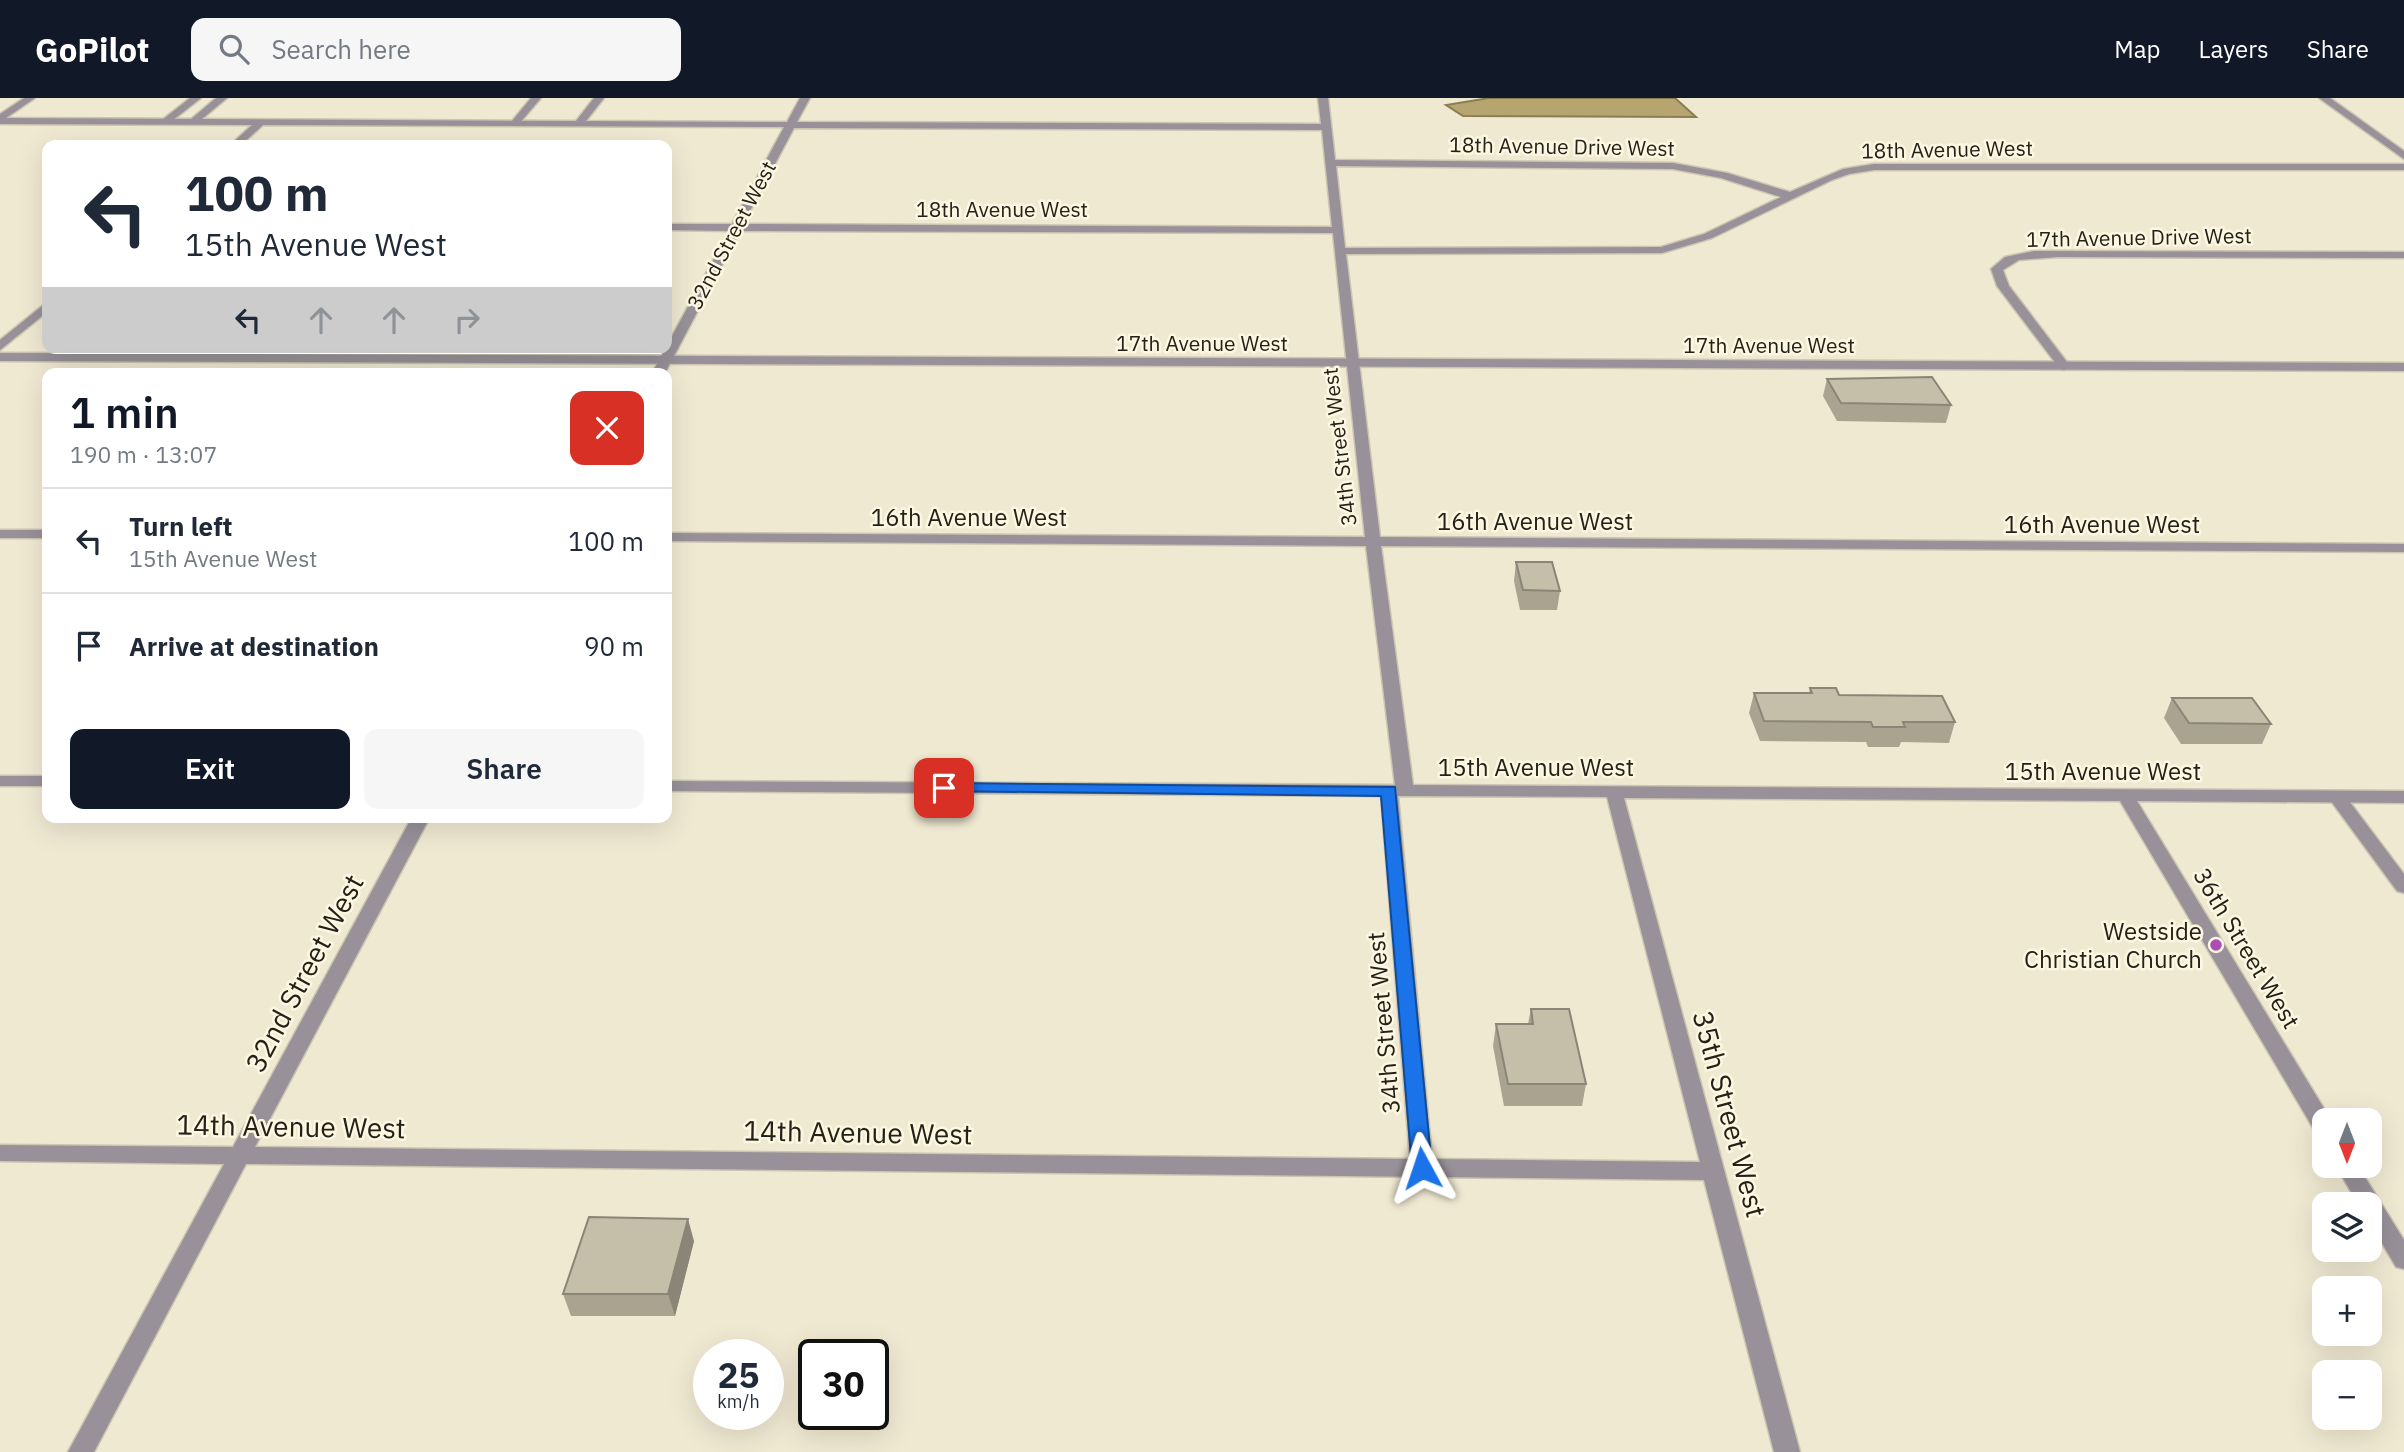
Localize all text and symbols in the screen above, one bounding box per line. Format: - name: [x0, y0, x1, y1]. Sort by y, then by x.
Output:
- search box: [191, 18, 681, 81]
- text: GoPilot: [35, 28, 149, 71]
- icon: search: [215, 30, 253, 68]
- text: Search here: [271, 32, 411, 66]
- text: Map: [2114, 33, 2161, 65]
- text: Layers: [2199, 33, 2269, 65]
- text: Share: [2307, 33, 2369, 65]
- street label: 18th Avenue Drive West: [1449, 130, 1675, 162]
- street label: 18th Avenue West: [1861, 134, 2033, 164]
- street label: 32nd Street West: [680, 156, 782, 314]
- text: 100 m: [185, 161, 329, 224]
- icon: left: [70, 168, 161, 259]
- street label: 18th Avenue West: [916, 195, 1088, 223]
- street label: 17th Avenue Drive West: [2026, 221, 2252, 253]
- text: 15th Avenue West: [185, 223, 447, 265]
- icon: left: [229, 301, 267, 339]
- icon: ahead: [302, 301, 340, 339]
- icon: ahead: [375, 301, 413, 339]
- icon: right: [448, 301, 486, 339]
- street label: 17th Avenue West: [1116, 329, 1288, 357]
- street label: 17th Avenue West: [1683, 331, 1855, 359]
- street label: 34th Street West: [1315, 366, 1363, 528]
- text: 1 min: [70, 385, 179, 440]
- button: close: [570, 391, 644, 465]
- text: 190 m · 13:07: [70, 439, 217, 469]
- street label: 16th Avenue West: [871, 501, 1067, 533]
- street label: 16th Avenue West: [1437, 505, 1633, 537]
- street label: 16th Avenue West: [2004, 508, 2200, 540]
- text: Turn left: [129, 509, 232, 543]
- icon: left: [70, 522, 108, 560]
- text: 100 m: [568, 524, 644, 558]
- text: 15th Avenue West: [129, 543, 317, 573]
- icon: arrive: [70, 627, 108, 665]
- text: Arrive at destination: [129, 629, 379, 663]
- text: 90 m: [584, 629, 644, 663]
- button: Exit: [70, 729, 350, 809]
- button: Share: [364, 729, 644, 809]
- street label: 15th Avenue West: [1438, 751, 1634, 783]
- street label: 15th Avenue West: [2005, 755, 2201, 787]
- pin: [914, 758, 974, 818]
- icon: arrive: [925, 769, 963, 807]
- street label: 36th Street West: [2186, 862, 2308, 1034]
- street label: 32nd Street West: [236, 868, 372, 1078]
- place label: Westside Christian Church: [2024, 915, 2202, 975]
- street label: 34th Street West: [1359, 931, 1407, 1115]
- marker: Westside Christian Church: [2208, 937, 2224, 953]
- street label: 35th Street West: [1685, 1007, 1775, 1221]
- street label: 14th Avenue West: [176, 1106, 406, 1146]
- north arrow: [2312, 1108, 2382, 1178]
- map controls: [2312, 1108, 2382, 1430]
- street label: 14th Avenue West: [743, 1112, 973, 1152]
- position arrow: [1385, 1131, 1459, 1205]
- button: layers: [2312, 1192, 2382, 1262]
- button: +: [2312, 1276, 2382, 1346]
- speed limit sign: 30: [798, 1339, 889, 1430]
- text: 25: [717, 1352, 760, 1398]
- button: −: [2312, 1360, 2382, 1430]
- text: km/h: [717, 1390, 760, 1413]

